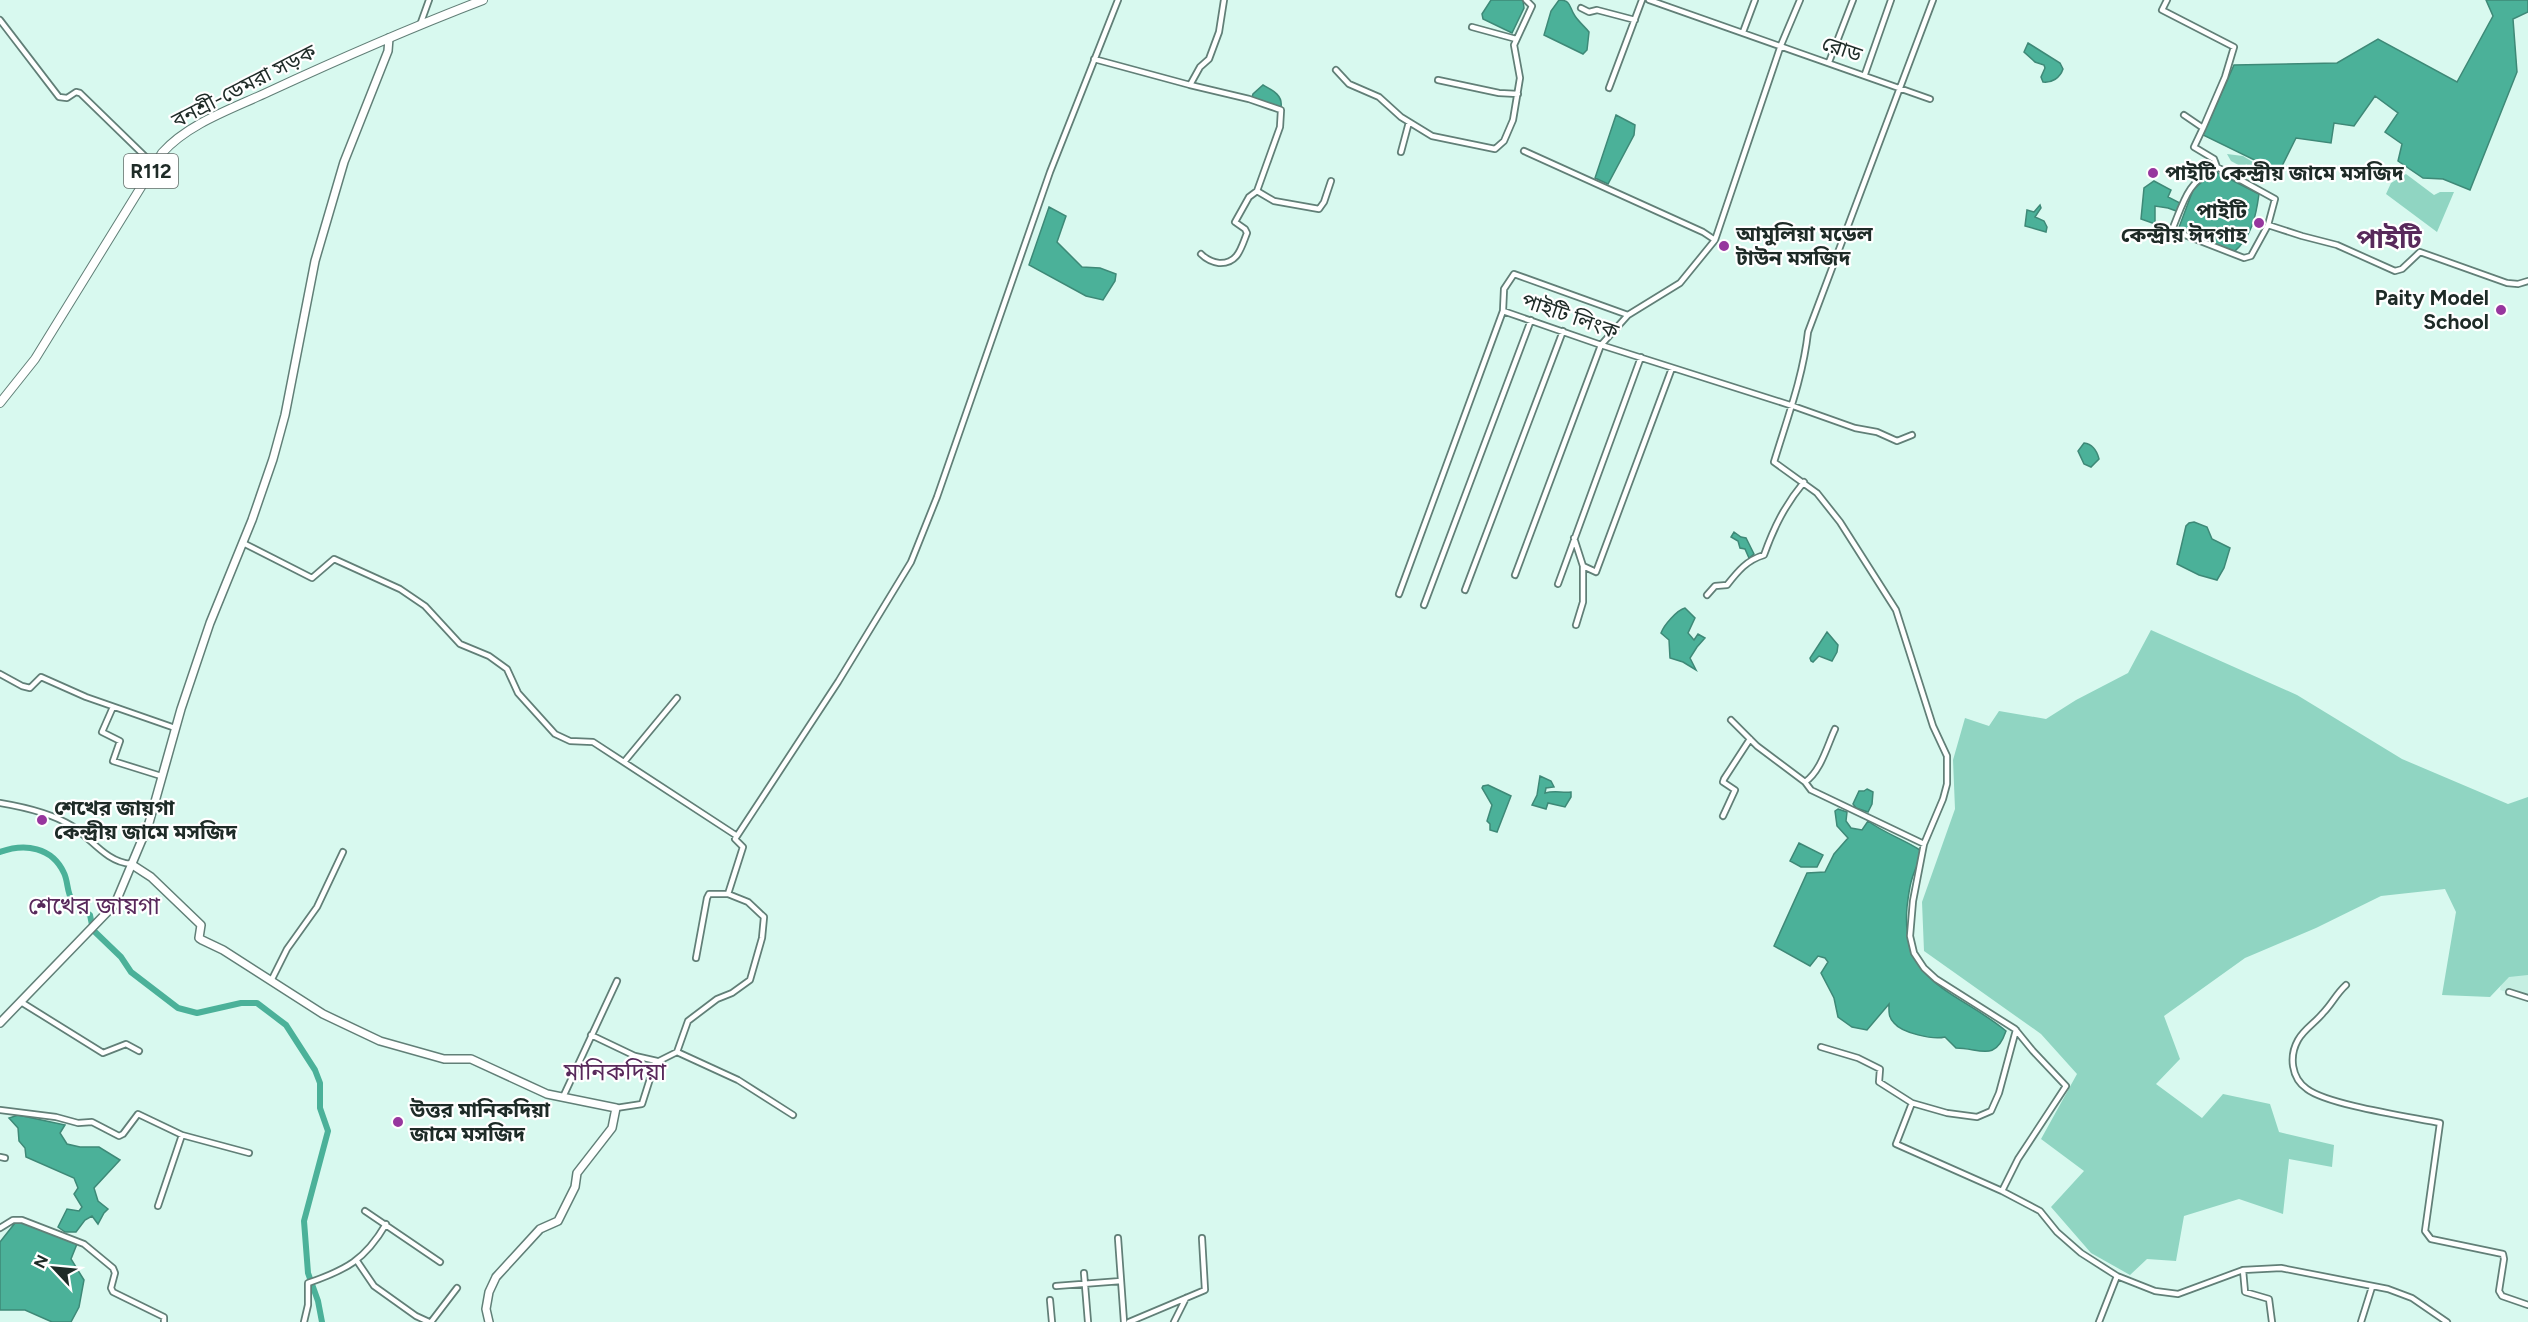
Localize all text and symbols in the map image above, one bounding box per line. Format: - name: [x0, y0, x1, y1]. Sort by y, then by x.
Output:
- street label: রোড: [1819, 30, 1866, 67]
- street label: বনশ্রী-ডেমরা সড়ক: [167, 38, 321, 133]
- road number: R112: [124, 154, 178, 188]
- place label: পাইটি কেন্দ্রীয় জামে মসজিদ: [2165, 160, 2405, 185]
- marker: পাইটি কেন্দ্রীয় জামে মসজিদ: [2146, 166, 2160, 180]
- place label: পাইটি কেন্দ্রীয় ঈদগাহ: [2121, 198, 2247, 247]
- marker: পাইটি কেন্দ্রীয় ঈদগাহ: [2252, 216, 2266, 230]
- place label: আমুলিয়া মডেল টাউন মসজিদ: [1735, 221, 1874, 270]
- district label: পাইটি: [2356, 222, 2423, 255]
- marker: আমুলিয়া মডেল টাউন মসজিদ: [1717, 239, 1731, 253]
- place label: Paity Model School: [2375, 285, 2489, 334]
- street label: পাইটি লিংক: [1518, 287, 1623, 344]
- marker: Paity Model School: [2494, 303, 2508, 317]
- place label: শেখের জায়গা কেন্দ্রীয় জামে মসজিদ: [54, 795, 238, 844]
- marker: শেখের জায়গা কেন্দ্রীয় জামে মসজিদ: [35, 813, 49, 827]
- district label: শেখের জায়গা: [28, 891, 161, 920]
- district label: মানিকদিয়া: [563, 1057, 667, 1086]
- place label: উত্তর মানিকদিয়া জামে মসজিদ: [409, 1097, 551, 1146]
- marker: উত্তর মানিকদিয়া জামে মসজিদ: [391, 1115, 405, 1129]
- north arrow: [24, 1238, 84, 1298]
- text: N: [30, 1252, 52, 1271]

